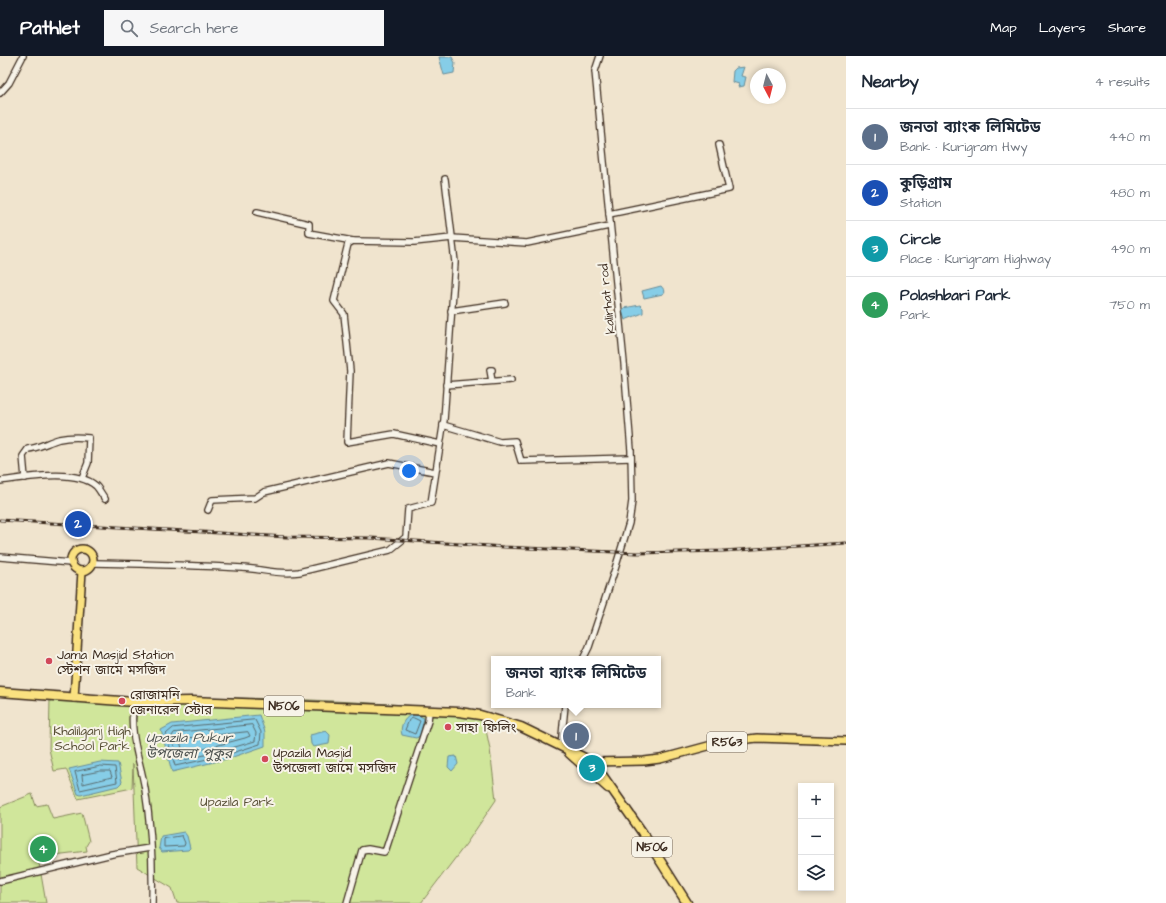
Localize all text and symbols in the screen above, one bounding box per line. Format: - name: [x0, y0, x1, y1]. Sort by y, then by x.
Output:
- search box: [104, 10, 384, 46]
- text: Pathlet: [20, 15, 80, 42]
- icon: search: [118, 17, 140, 39]
- text: Search here: [150, 18, 238, 39]
- text: Map: [990, 18, 1017, 38]
- text: Layers: [1039, 18, 1086, 38]
- text: Share: [1108, 18, 1146, 38]
- north arrow: [750, 68, 786, 104]
- text: Nearby: [862, 70, 919, 94]
- text: 4 results: [1095, 73, 1150, 91]
- text: জনতা ব্যাংক লিমিটেড: [900, 117, 1040, 138]
- text: 1: [874, 128, 876, 146]
- text: 440 m: [1109, 128, 1150, 146]
- text: Bank · Kurigram Hwy: [900, 138, 1028, 156]
- text: কুড়িগ্রাম: [900, 173, 952, 194]
- text: 2: [871, 184, 879, 202]
- text: 480 m: [1109, 184, 1150, 202]
- text: Station: [900, 194, 941, 212]
- text: Circle: [900, 229, 941, 250]
- text: 3: [872, 240, 878, 258]
- text: 490 m: [1110, 240, 1150, 258]
- text: Place · Kurigram Highway: [900, 250, 1051, 268]
- street label: kalirhat rod: [594, 263, 620, 335]
- text: Polashbari Park: [900, 285, 1010, 306]
- text: 4: [871, 296, 879, 314]
- text: 750 m: [1109, 296, 1150, 314]
- text: Park: [900, 306, 930, 324]
- your location: [399, 461, 419, 481]
- pin: 2: [65, 509, 91, 539]
- place label: Jama Masjid Station স্টেশন জামে মসজিদ: [57, 646, 174, 679]
- marker: Jama Masjid Station স্টেশন জামে মসজিদ: [44, 656, 54, 666]
- popup: [491, 656, 661, 708]
- text: জনতা ব্যাংক লিমিটেড: [506, 663, 646, 684]
- text: Bank: [506, 684, 536, 702]
- place label: রোজামনি জেনারেল স্টোর: [130, 686, 212, 719]
- marker: রোজামনি জেনারেল স্টোর: [117, 696, 127, 706]
- road number: N506: [264, 696, 304, 716]
- place label: সাহা ফিলিং: [455, 719, 516, 737]
- pin: 1: [563, 721, 589, 751]
- park label: Khalilganj High School Park: [53, 722, 131, 755]
- marker: সাহা ফিলিং: [443, 722, 453, 732]
- water label: Upazila Pukur উপজেলা পুকুর: [146, 728, 235, 764]
- road number: R563: [707, 732, 747, 752]
- place label: Upazila Masjid উপজেলা জামে মসজিদ: [272, 744, 397, 777]
- pin: 3: [579, 753, 605, 783]
- marker: Upazila Masjid উপজেলা জামে মসজিদ: [260, 754, 270, 764]
- map controls: [798, 783, 834, 891]
- button: +: [798, 783, 834, 819]
- park label: Upazila Park: [200, 793, 274, 811]
- button: −: [798, 819, 834, 855]
- pin: 4: [30, 834, 56, 864]
- road number: N506: [632, 837, 672, 857]
- button: layers: [798, 855, 834, 891]

